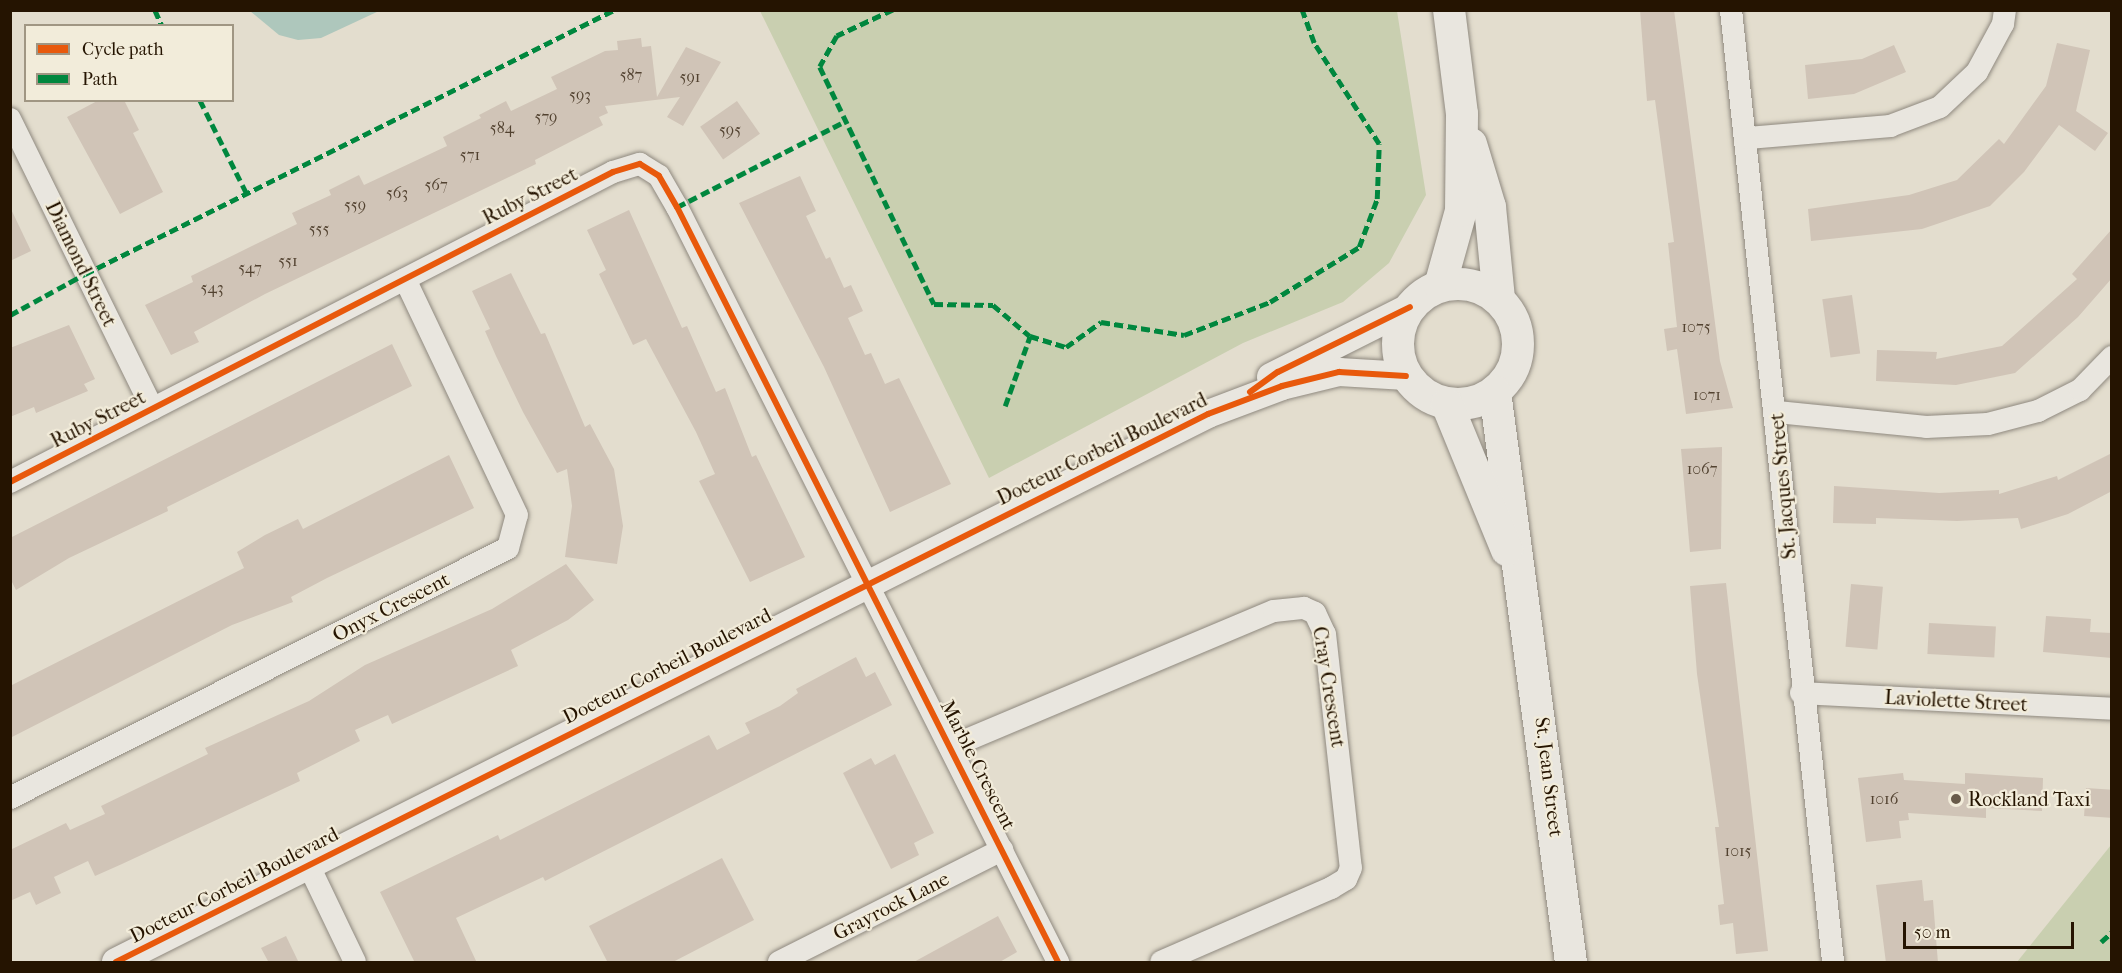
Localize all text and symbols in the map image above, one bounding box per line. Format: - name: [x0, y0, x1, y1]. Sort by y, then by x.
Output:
- legend: [24, 24, 234, 102]
- text: Cycle path: [82, 39, 163, 60]
- house number: 587: [620, 65, 642, 85]
- house number: 591: [679, 67, 701, 87]
- text: Path: [82, 69, 118, 90]
- house number: 593: [569, 85, 591, 105]
- house number: 579: [534, 107, 558, 127]
- house number: 584: [490, 118, 514, 138]
- house number: 595: [719, 120, 741, 140]
- house number: 571: [460, 145, 480, 165]
- street label: Ruby Street: [479, 162, 581, 230]
- house number: 567: [424, 175, 448, 195]
- house number: 563: [386, 183, 408, 203]
- house number: 559: [344, 195, 366, 215]
- street label: Diamond Street: [40, 197, 122, 331]
- house number: 555: [309, 219, 329, 239]
- house number: 551: [278, 251, 298, 271]
- house number: 547: [238, 258, 262, 278]
- house number: 543: [201, 278, 223, 298]
- house number: 1075: [1681, 317, 1711, 337]
- street label: Ruby Street: [47, 385, 149, 453]
- house number: 1071: [1693, 385, 1721, 405]
- street label: Docteur Corbeil Boulevard: [993, 388, 1211, 510]
- street label: St. Jacques Street: [1765, 412, 1801, 560]
- house number: 1067: [1687, 459, 1717, 479]
- street label: Onyx Crescent: [328, 567, 454, 647]
- street label: Docteur Corbeil Boulevard: [559, 603, 775, 729]
- street label: Cray Crescent: [1308, 625, 1350, 749]
- street label: Laviolette Street: [1884, 685, 2028, 717]
- street label: Marble Crescent: [935, 696, 1021, 834]
- street label: St. Jean Street: [1530, 716, 1568, 838]
- place label: Rockland Taxi: [1968, 787, 2090, 811]
- house number: 1016: [1870, 789, 1898, 809]
- marker: Rockland Taxi: [1949, 792, 1963, 806]
- street label: Docteur Corbeil Boulevard: [126, 822, 342, 948]
- house number: 1015: [1725, 841, 1751, 861]
- street label: Grayrock Lane: [829, 867, 953, 945]
- scale bar: [1906, 910, 2077, 948]
- text: 50 m: [1914, 922, 1950, 943]

